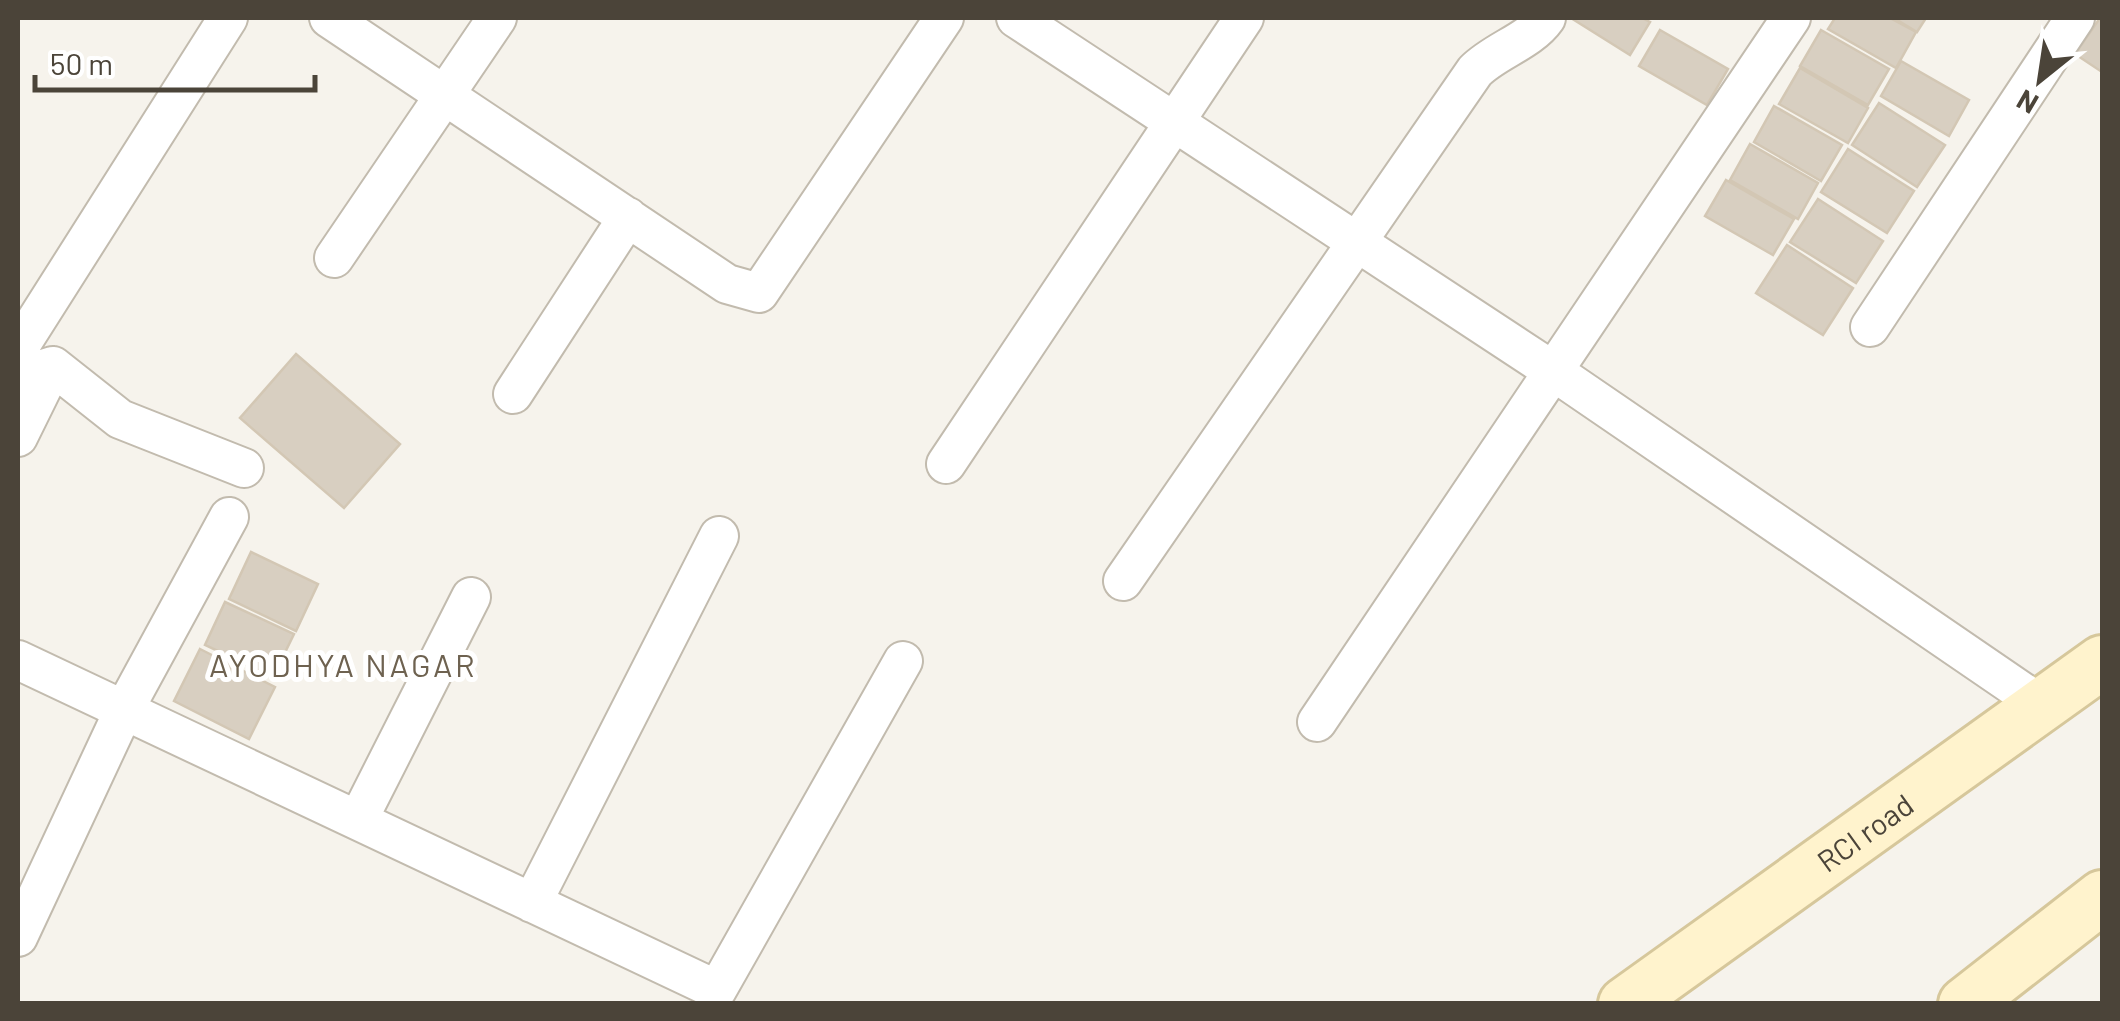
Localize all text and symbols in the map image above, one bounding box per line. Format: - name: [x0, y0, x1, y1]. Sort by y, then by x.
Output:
- scale bar: [35, 30, 315, 92]
- north arrow: [1990, 30, 2090, 130]
- text: 50 m: [50, 45, 113, 81]
- text: N: [2010, 83, 2044, 122]
- district label: AYODHYA NAGAR: [209, 645, 477, 683]
- street label: RCI road: [1810, 786, 1920, 879]

